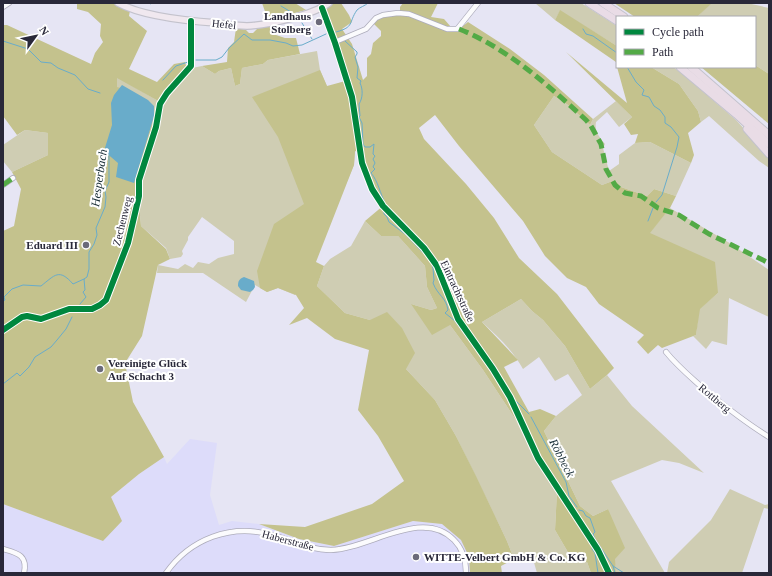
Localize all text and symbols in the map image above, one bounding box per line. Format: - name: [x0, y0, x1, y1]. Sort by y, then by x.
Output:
- place label: Landhaus Stolberg: [264, 10, 312, 35]
- north arrow: [16, 16, 56, 56]
- legend: [616, 16, 756, 68]
- street label: Hefel: [211, 17, 237, 31]
- marker: Landhaus Stolberg: [314, 17, 324, 27]
- text: N: [37, 24, 52, 37]
- text: Cycle path: [652, 25, 704, 39]
- text: Path: [652, 45, 673, 59]
- water label: Hesperbach: [88, 148, 110, 209]
- street label: Zechenweg: [110, 194, 134, 247]
- place label: Eduard III: [26, 239, 78, 251]
- marker: Eduard III: [81, 240, 91, 250]
- street label: Eintrachtstraße: [438, 258, 478, 324]
- place label: Vereinigte Glück Auf Schacht 3: [108, 357, 188, 382]
- marker: Vereinigte Glück Auf Schacht 3: [95, 364, 105, 374]
- street label: Rottberg: [696, 381, 734, 415]
- water label: Röbbeck: [546, 436, 578, 480]
- street label: Haberstraße: [261, 527, 315, 553]
- place label: WITTE-Velbert GmbH & Co. KG: [424, 551, 586, 563]
- marker: WITTE-Velbert GmbH & Co. KG: [411, 552, 421, 562]

